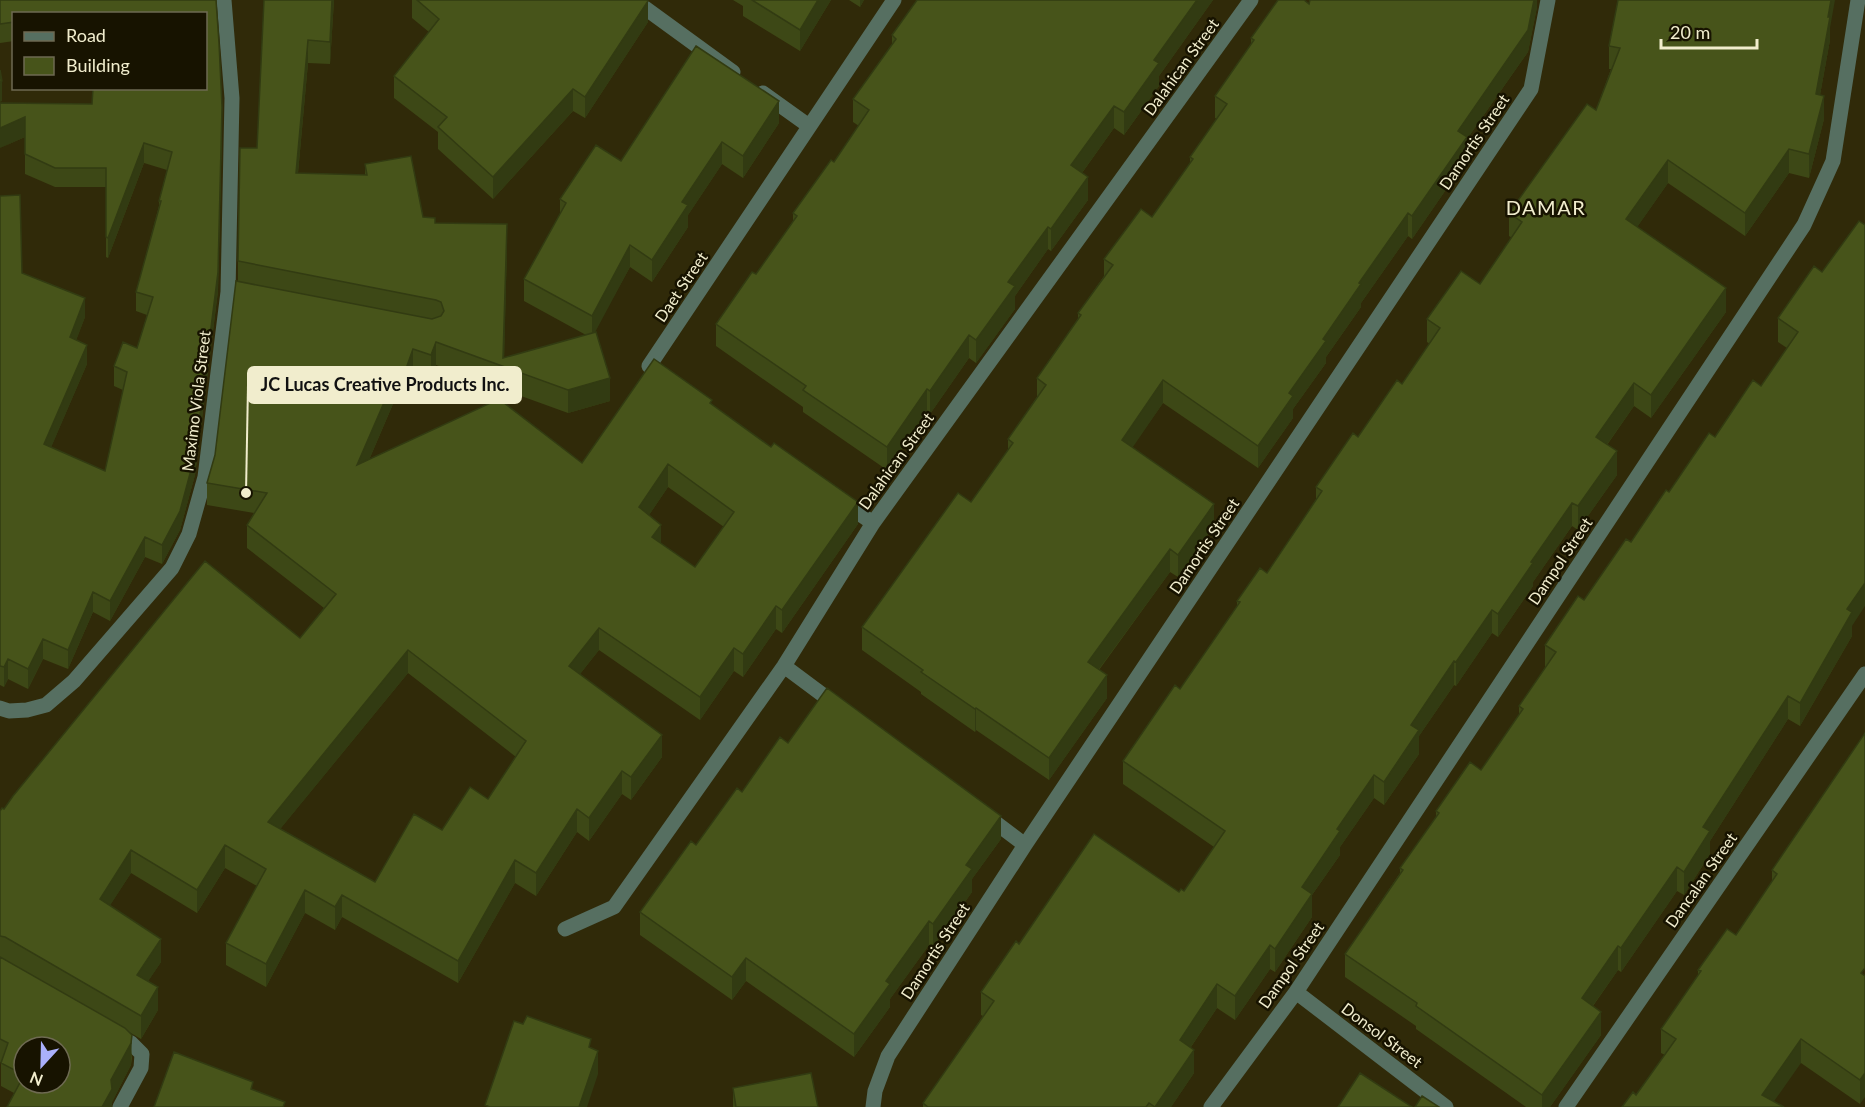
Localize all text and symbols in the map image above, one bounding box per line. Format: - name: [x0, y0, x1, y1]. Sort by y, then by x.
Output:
- legend: [12, 12, 207, 90]
- scale bar: [1661, 12, 1757, 50]
- street label: Dalahican Street: [1139, 14, 1222, 119]
- text: 20 m: [1670, 21, 1710, 43]
- text: Road: [66, 24, 106, 46]
- text: Building: [66, 54, 130, 76]
- street label: Damortis Street: [1435, 90, 1513, 193]
- district label: DAMAR: [1506, 195, 1586, 219]
- street label: Daet Street: [650, 248, 711, 325]
- street label: Maximo Viola Street: [177, 329, 214, 472]
- callout: JC Lucas Creative Products Inc.: [248, 367, 521, 403]
- text: JC Lucas Creative Products Inc.: [260, 373, 510, 395]
- street label: Dalahican Street: [854, 408, 937, 513]
- street label: Damortis Street: [1165, 494, 1243, 597]
- street label: Dampol Street: [1523, 513, 1596, 608]
- street label: Dancalan Street: [1661, 828, 1740, 931]
- street label: Damortis Street: [896, 899, 973, 1002]
- street label: Dampol Street: [1254, 918, 1328, 1012]
- street label: Donsol Street: [1338, 998, 1427, 1071]
- north arrow: [12, 1035, 72, 1095]
- text: N: [27, 1068, 45, 1090]

